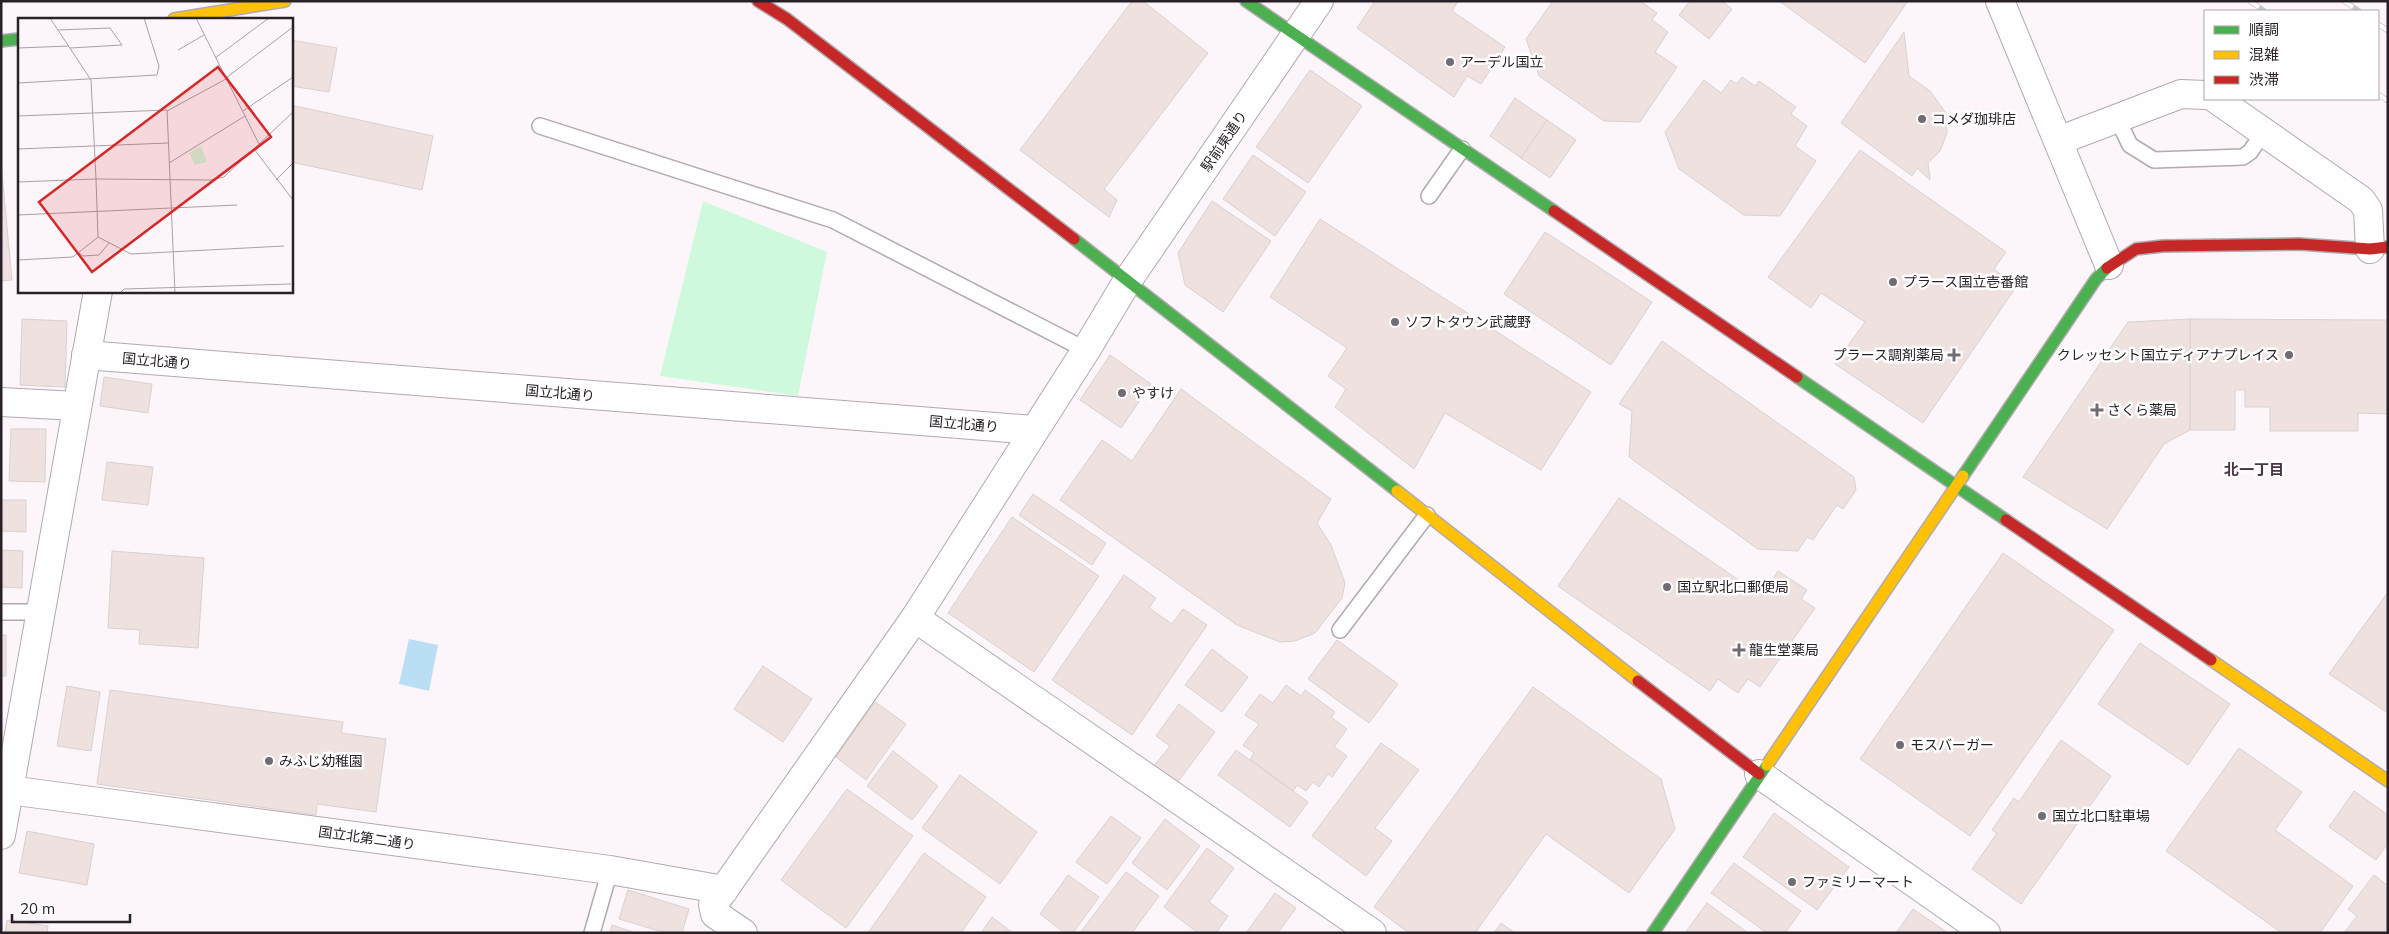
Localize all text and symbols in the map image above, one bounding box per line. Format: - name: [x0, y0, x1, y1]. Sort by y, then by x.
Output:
- legend: [2204, 10, 2379, 100]
- inset map: [18, 18, 292, 292]
- text: 順調: [2249, 20, 2279, 39]
- text: 混雑: [2249, 45, 2279, 64]
- place label: アーデル国立: [1460, 53, 1543, 71]
- marker: アーデル国立: [1444, 56, 1456, 68]
- text: 渋滞: [2249, 70, 2279, 89]
- street label: 駅前東通り: [1197, 107, 1251, 175]
- place label: コメダ珈琲店: [1932, 110, 2016, 128]
- marker: コメダ珈琲店: [1916, 113, 1928, 125]
- place label: プラース国立壱番館: [1903, 273, 2028, 291]
- marker: プラース国立壱番館: [1887, 276, 1899, 288]
- place label: ソフトタウン武蔵野: [1405, 313, 1531, 331]
- marker: ソフトタウン武蔵野: [1389, 316, 1401, 328]
- place label: プラース調剤薬局: [1833, 346, 1944, 364]
- place label: クレッセント国立ディアナプレイス: [2057, 346, 2279, 364]
- street label: 国立北通り: [121, 349, 193, 373]
- marker: プラース調剤薬局: [1948, 349, 1960, 361]
- marker: クレッセント国立ディアナプレイス: [2283, 349, 2295, 361]
- street label: 国立北通り: [524, 381, 596, 405]
- place label: やすけ: [1132, 384, 1174, 402]
- marker: やすけ: [1116, 387, 1128, 399]
- place label: さくら薬局: [2107, 401, 2177, 419]
- marker: さくら薬局: [2091, 404, 2103, 416]
- street label: 国立北通り: [928, 412, 1000, 436]
- district label: 北一丁目: [2224, 460, 2284, 479]
- place label: 国立駅北口郵便局: [1677, 578, 1789, 596]
- marker: 国立駅北口郵便局: [1661, 581, 1673, 593]
- place label: 龍生堂薬局: [1749, 641, 1819, 659]
- marker: 龍生堂薬局: [1733, 644, 1745, 656]
- place label: モスバーガー: [1910, 736, 1994, 754]
- marker: モスバーガー: [1894, 739, 1906, 751]
- place label: みふじ幼稚園: [279, 752, 363, 770]
- marker: みふじ幼稚園: [263, 755, 275, 767]
- place label: 国立北口駐車場: [2052, 807, 2150, 825]
- marker: 国立北口駐車場: [2036, 810, 2048, 822]
- street label: 国立北第二通り: [317, 822, 417, 854]
- place label: ファミリーマート: [1802, 873, 1914, 891]
- marker: ファミリーマート: [1786, 876, 1798, 888]
- scale bar: [12, 892, 130, 924]
- text: 20 m: [20, 899, 55, 918]

